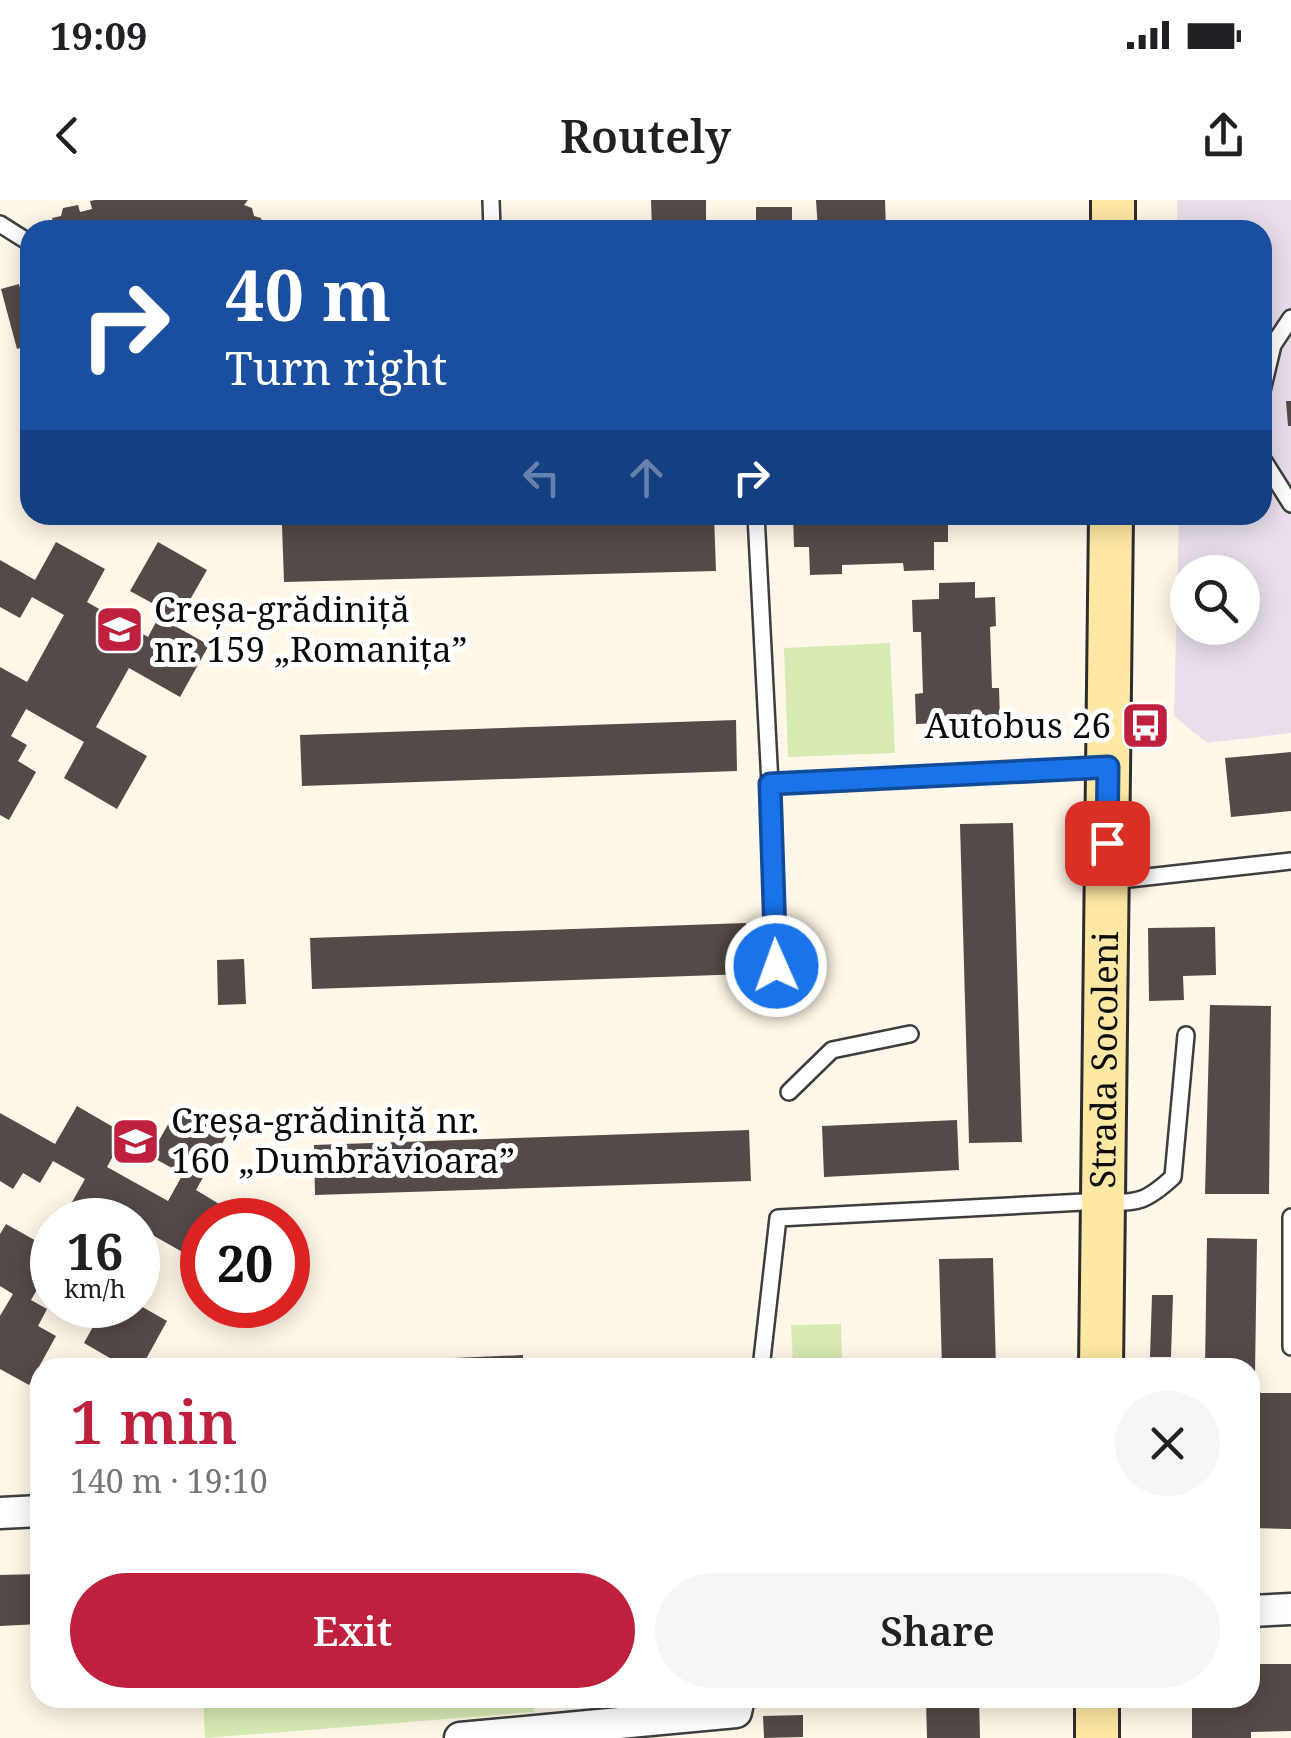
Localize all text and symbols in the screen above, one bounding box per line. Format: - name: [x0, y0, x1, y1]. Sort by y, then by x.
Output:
- text: 19:09: [50, 9, 147, 61]
- text: Routely: [560, 105, 731, 166]
- icon: back: [40, 108, 95, 163]
- icon: share: [1196, 108, 1251, 163]
- text: 40 m: [225, 246, 391, 342]
- icon: right: [60, 260, 190, 390]
- text: Turn right: [225, 337, 447, 398]
- icon: left: [514, 450, 569, 505]
- icon: ahead: [619, 450, 674, 505]
- icon: right: [724, 450, 779, 505]
- map controls: [1170, 555, 1260, 645]
- button: search: [1170, 555, 1260, 645]
- place label: Creșa-grădiniță nr. 159 „Romanița”: [154, 585, 467, 672]
- school or university icon: Creșa-grădiniță nr. 159 „Romanița”: [93, 604, 145, 656]
- bus stop icon: Autobus 26: [1120, 700, 1172, 752]
- place label: Autobus 26: [925, 701, 1111, 748]
- pin: [1065, 801, 1150, 886]
- icon: arrive: [1080, 816, 1135, 871]
- position arrow: [724, 914, 828, 1018]
- street label: Strada Socoleni: [1078, 931, 1128, 1189]
- place label: Creșa-grădiniță nr. 160 „Dumbrăvioara”: [171, 1096, 515, 1183]
- school or university icon: Creșa-grădiniță nr. 160 „Dumbrăvioara”: [110, 1115, 162, 1167]
- speed limit sign: 20: [180, 1198, 310, 1328]
- text: 16: [67, 1217, 123, 1285]
- text: km/h: [64, 1271, 126, 1305]
- text: 1 min: [70, 1380, 238, 1462]
- button: close: [1115, 1391, 1220, 1496]
- text: 140 m · 19:10: [70, 1459, 268, 1502]
- button: Exit: [70, 1573, 635, 1688]
- button: Share: [655, 1573, 1220, 1688]

